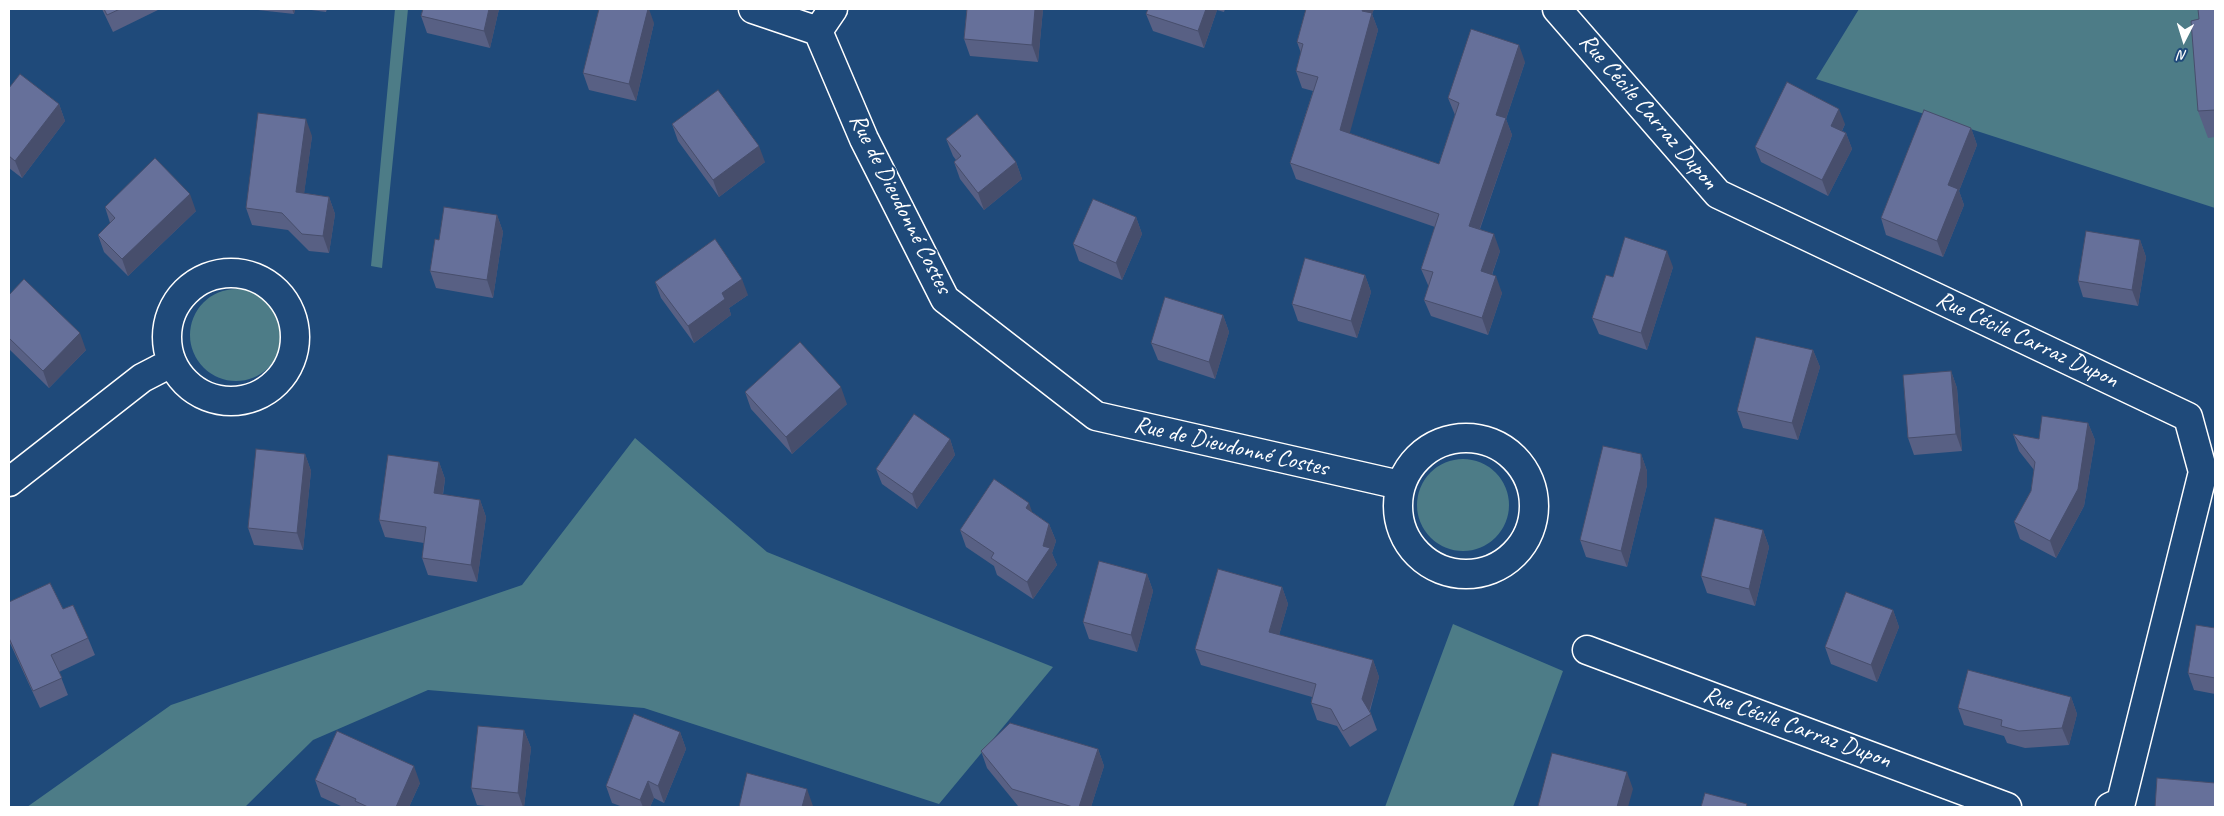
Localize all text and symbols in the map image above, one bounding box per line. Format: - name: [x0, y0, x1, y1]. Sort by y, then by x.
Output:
- north arrow: [2159, 15, 2209, 65]
- street label: Rue Cécile Carraz Dupon: [1572, 28, 1724, 196]
- text: N: [2178, 47, 2188, 64]
- street label: Rue de Dieudonné Costes: [842, 109, 958, 299]
- street label: Rue Cécile Carraz Dupon: [1931, 285, 2123, 395]
- street label: Rue de Dieudonné Costes: [1131, 411, 1331, 483]
- street label: Rue Cécile Carraz Dupon: [1699, 681, 1895, 775]

